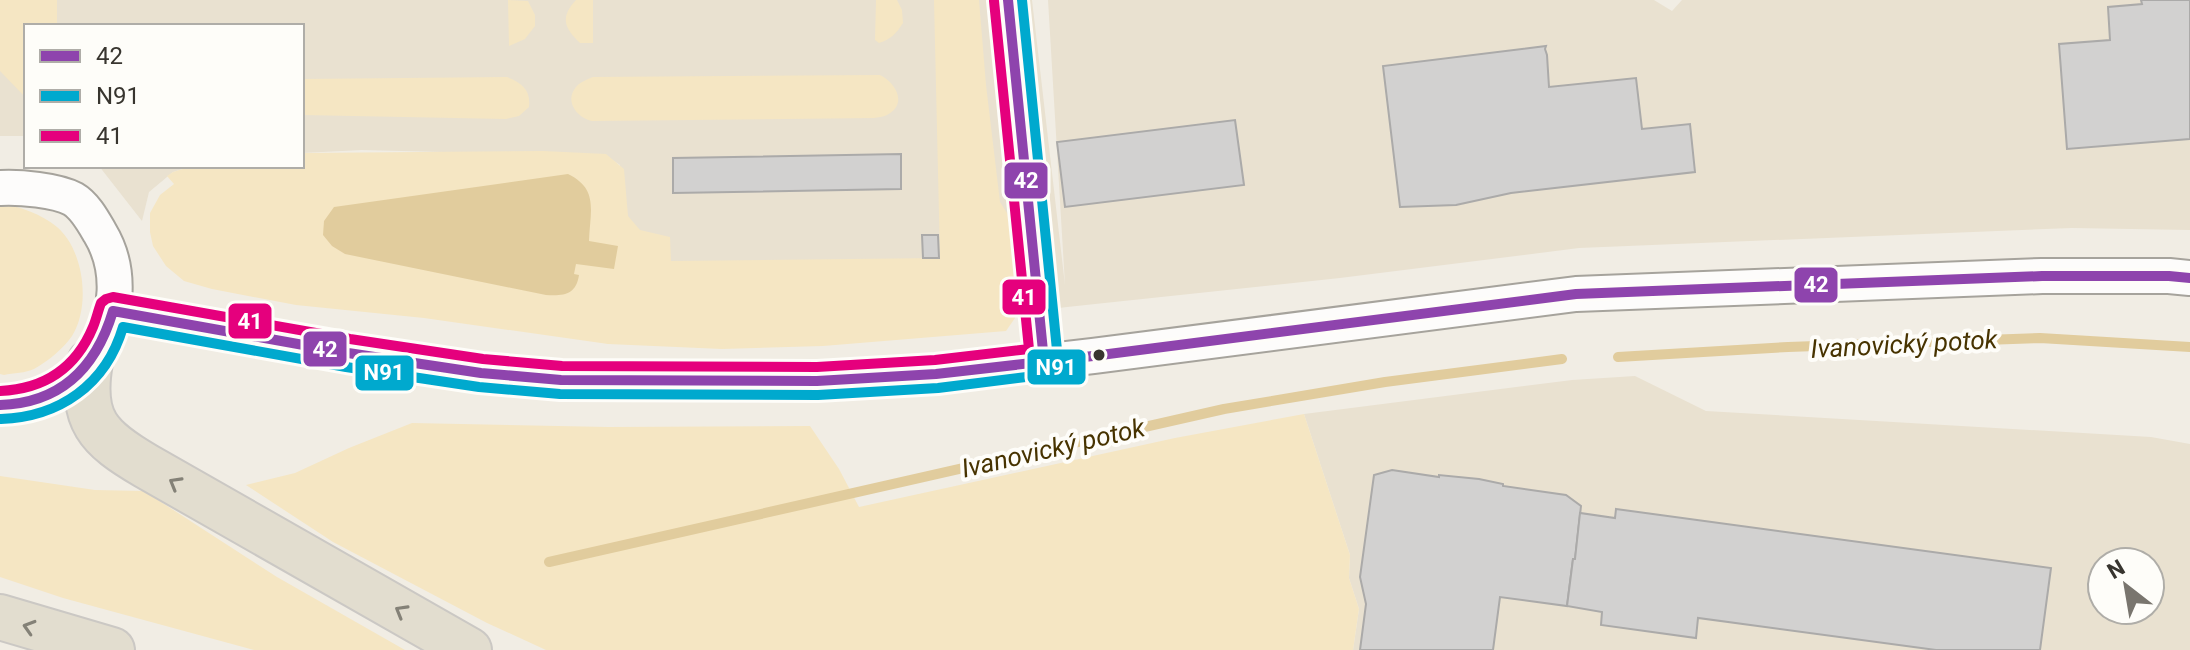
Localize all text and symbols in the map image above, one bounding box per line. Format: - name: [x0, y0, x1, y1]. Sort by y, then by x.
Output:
- legend: [24, 24, 304, 168]
- text: 42: [96, 42, 123, 70]
- text: N91: [96, 82, 140, 110]
- text: 41: [96, 122, 123, 150]
- line badge: 42: [1003, 161, 1049, 200]
- text: 42: [1013, 168, 1039, 193]
- line badge: 42: [1793, 266, 1839, 304]
- text: 42: [1803, 272, 1829, 297]
- line badge: 41: [1001, 278, 1047, 316]
- text: 41: [1011, 285, 1037, 310]
- line badge: 41: [227, 302, 273, 340]
- text: 41: [237, 309, 263, 334]
- water label: Ivanovický potok: [1810, 324, 1999, 364]
- line badge: 42: [302, 330, 348, 368]
- text: 42: [312, 337, 338, 362]
- unlabelled marker: [1091, 347, 1107, 363]
- line badge: N91: [1026, 348, 1087, 386]
- line badge: N91: [354, 354, 415, 392]
- text: N91: [1036, 355, 1076, 380]
- text: N91: [364, 360, 404, 385]
- water label: Ivanovický potok: [958, 412, 1149, 484]
- one-way arrow: [169, 477, 184, 493]
- north arrow: [2086, 546, 2166, 626]
- text: N: [2103, 555, 2129, 584]
- one-way arrow: [395, 605, 410, 621]
- one-way arrow: [23, 620, 37, 636]

